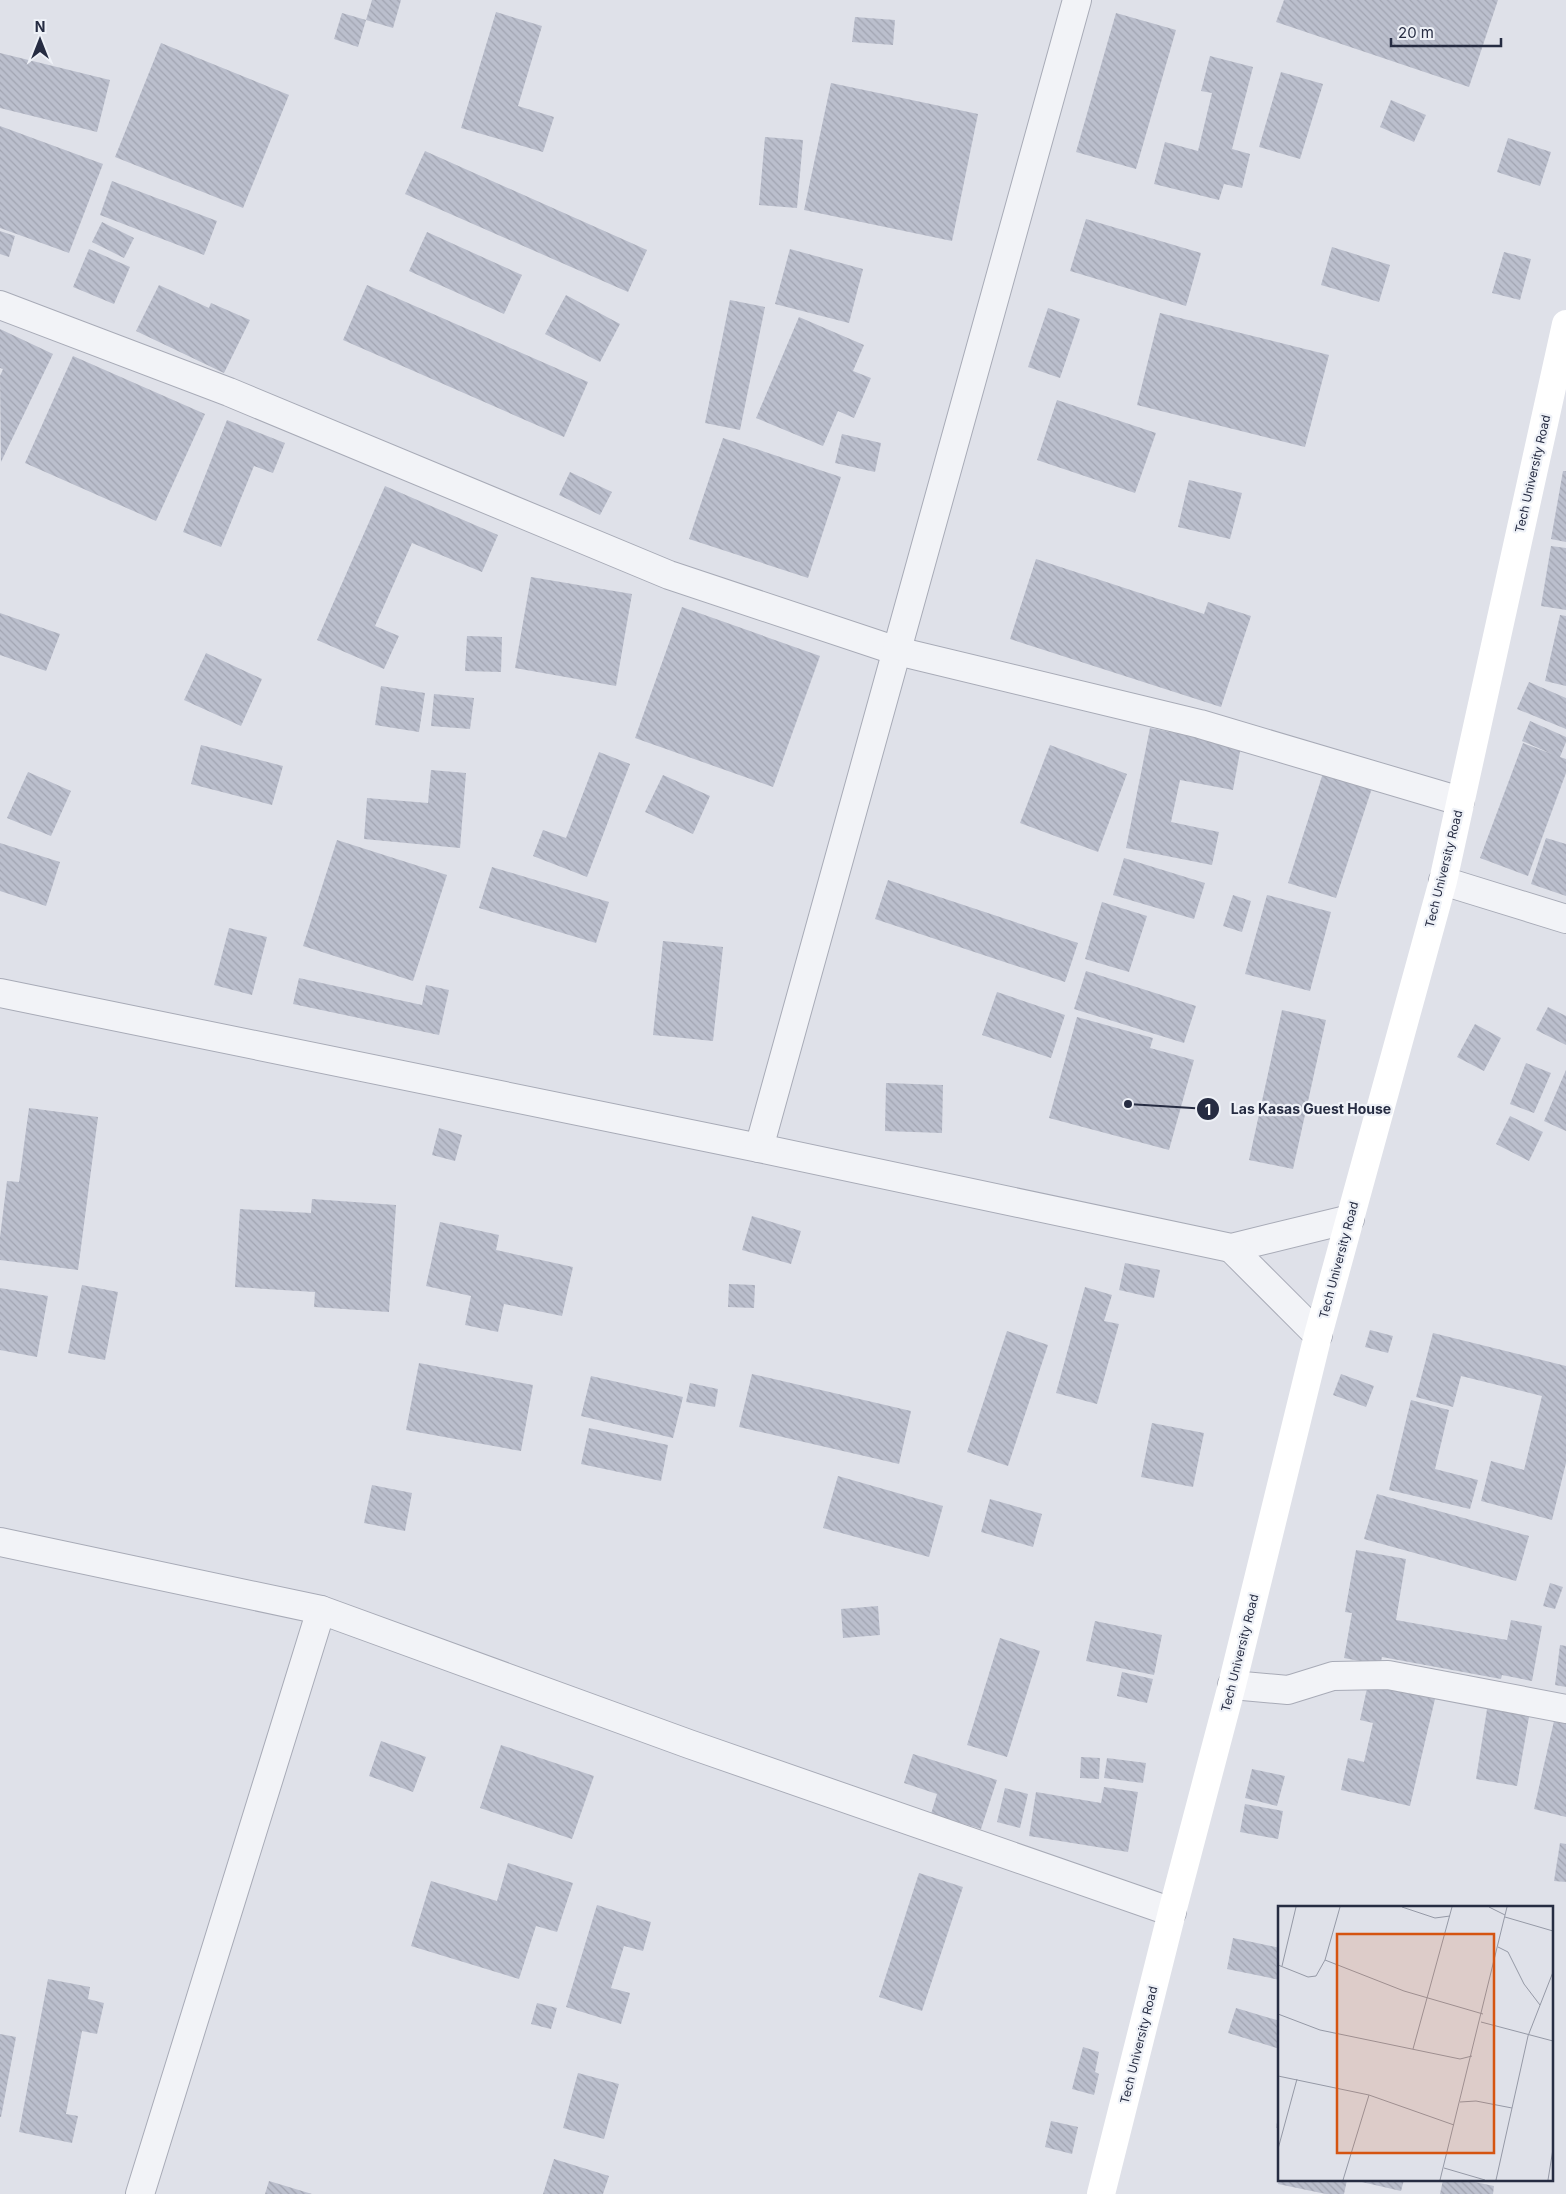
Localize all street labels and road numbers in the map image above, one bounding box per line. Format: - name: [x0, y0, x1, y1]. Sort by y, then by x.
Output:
- street label: Tech University Road: [1512, 413, 1553, 534]
- street label: Tech University Road: [1422, 809, 1465, 929]
- street label: Tech University Road: [1316, 1200, 1361, 1320]
- street label: Tech University Road: [1218, 1593, 1261, 1713]
- street label: Tech University Road: [1117, 1985, 1160, 2105]

